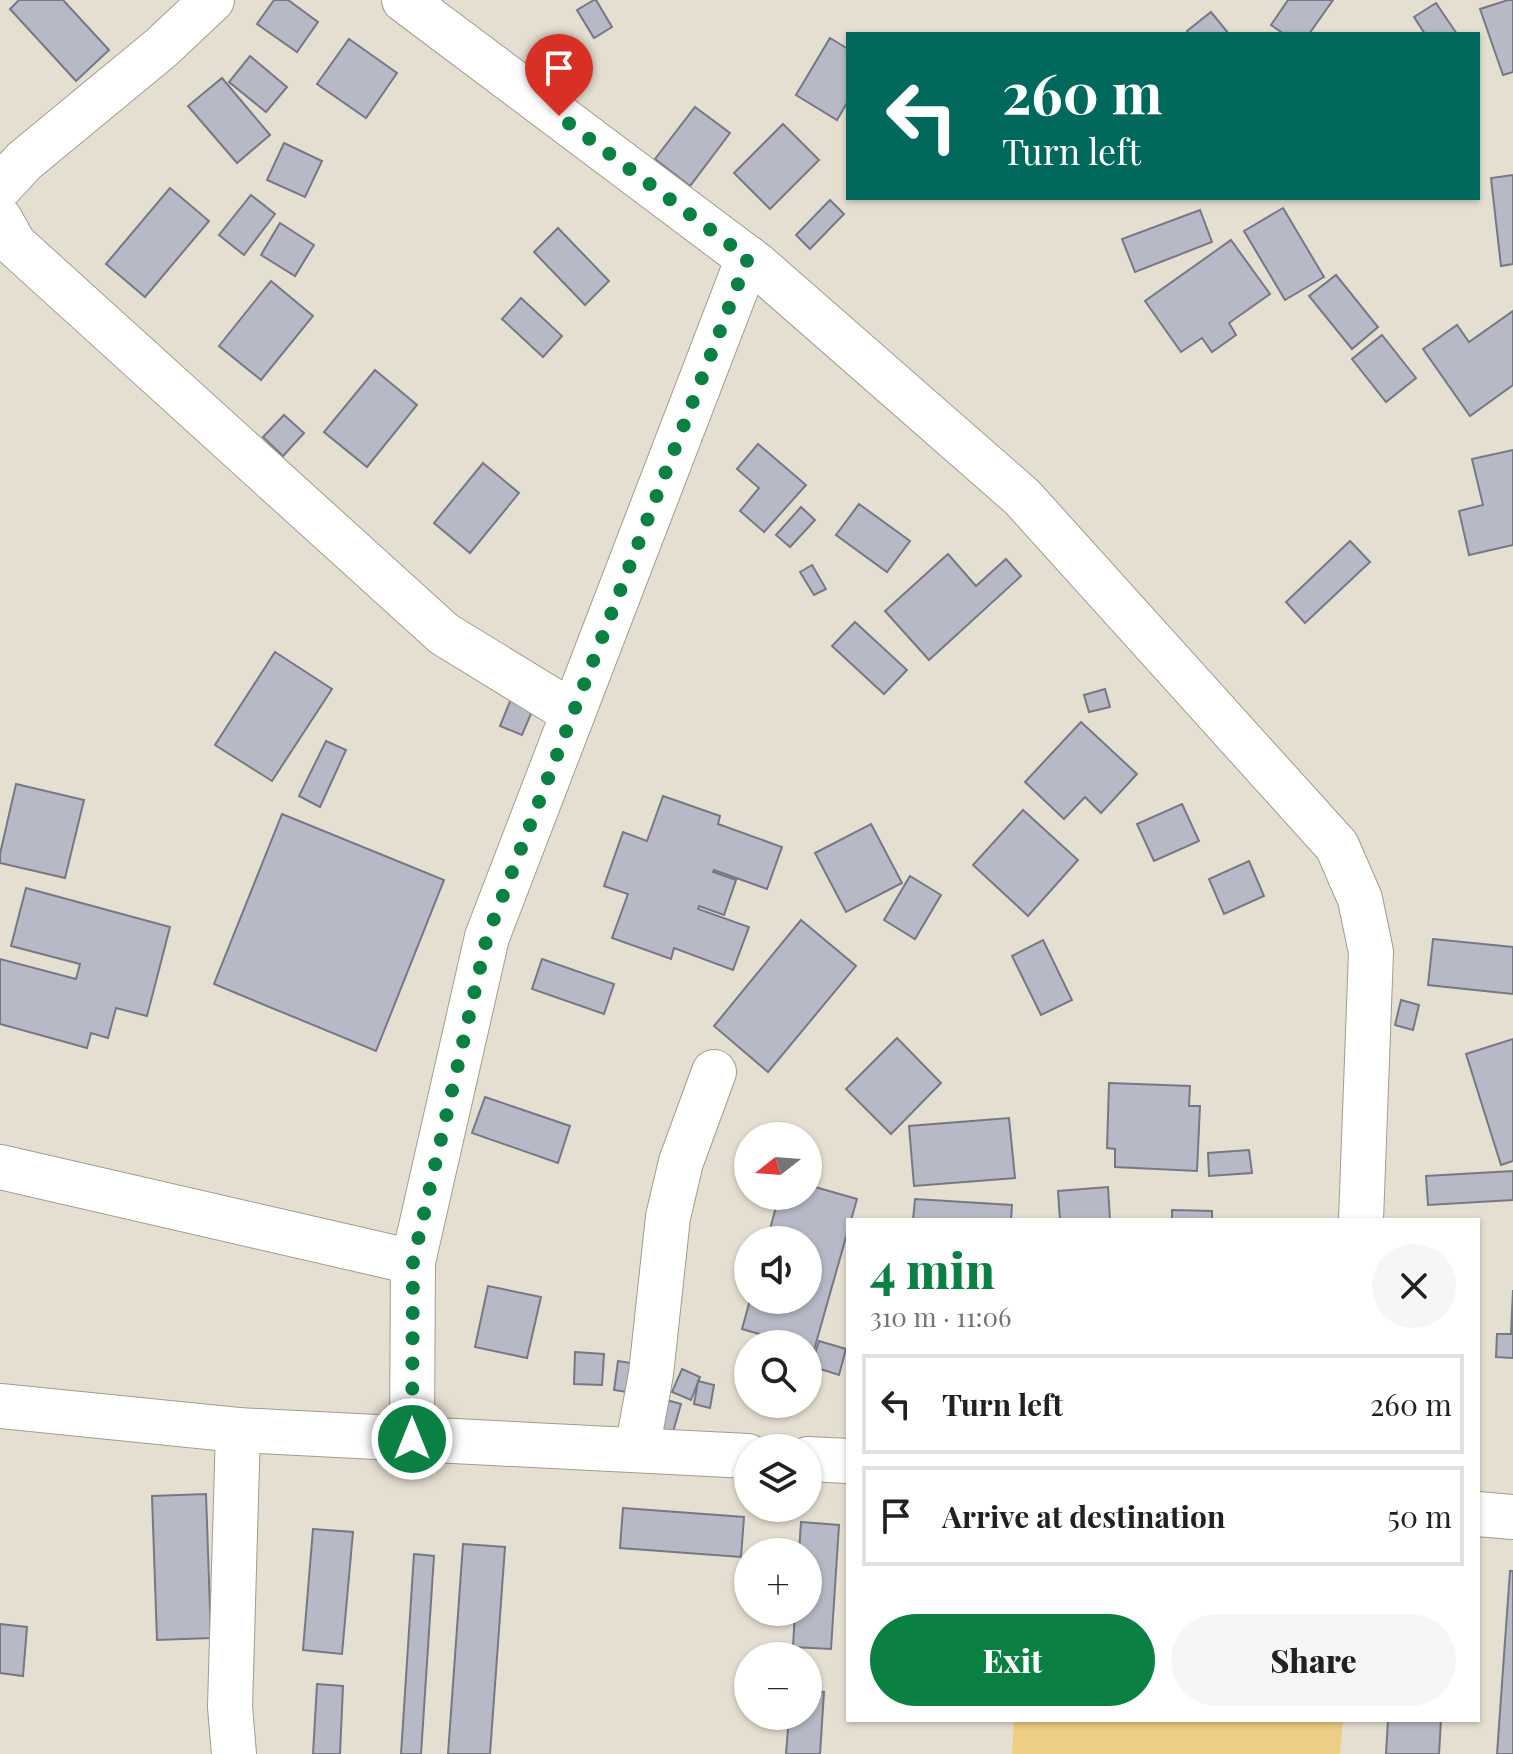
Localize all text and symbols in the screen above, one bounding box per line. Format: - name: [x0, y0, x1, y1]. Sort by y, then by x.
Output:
- pin: [525, 34, 593, 116]
- icon: arrive: [537, 46, 581, 90]
- text: 260 m: [1002, 54, 1163, 129]
- icon: left: [870, 64, 974, 168]
- text: Turn left: [1002, 126, 1141, 174]
- north arrow: [734, 1122, 822, 1210]
- map controls: [734, 1122, 822, 1730]
- button: sound: [734, 1226, 822, 1314]
- text: 4 min: [870, 1237, 995, 1301]
- button: close: [1372, 1244, 1456, 1328]
- text: 310 m · 11:06: [870, 1299, 1012, 1334]
- button: search: [734, 1330, 822, 1418]
- icon: left: [874, 1382, 918, 1426]
- text: Turn left: [942, 1384, 1063, 1424]
- text: 260 m: [1370, 1384, 1452, 1424]
- position arrow: [370, 1397, 454, 1481]
- button: layers: [734, 1434, 822, 1522]
- icon: arrive: [874, 1494, 918, 1538]
- text: Arrive at destination: [942, 1496, 1225, 1536]
- text: 50 m: [1387, 1496, 1452, 1536]
- button: +: [734, 1538, 822, 1626]
- button: Exit: [870, 1614, 1155, 1706]
- button: Share: [1171, 1614, 1456, 1706]
- button: −: [734, 1642, 822, 1730]

